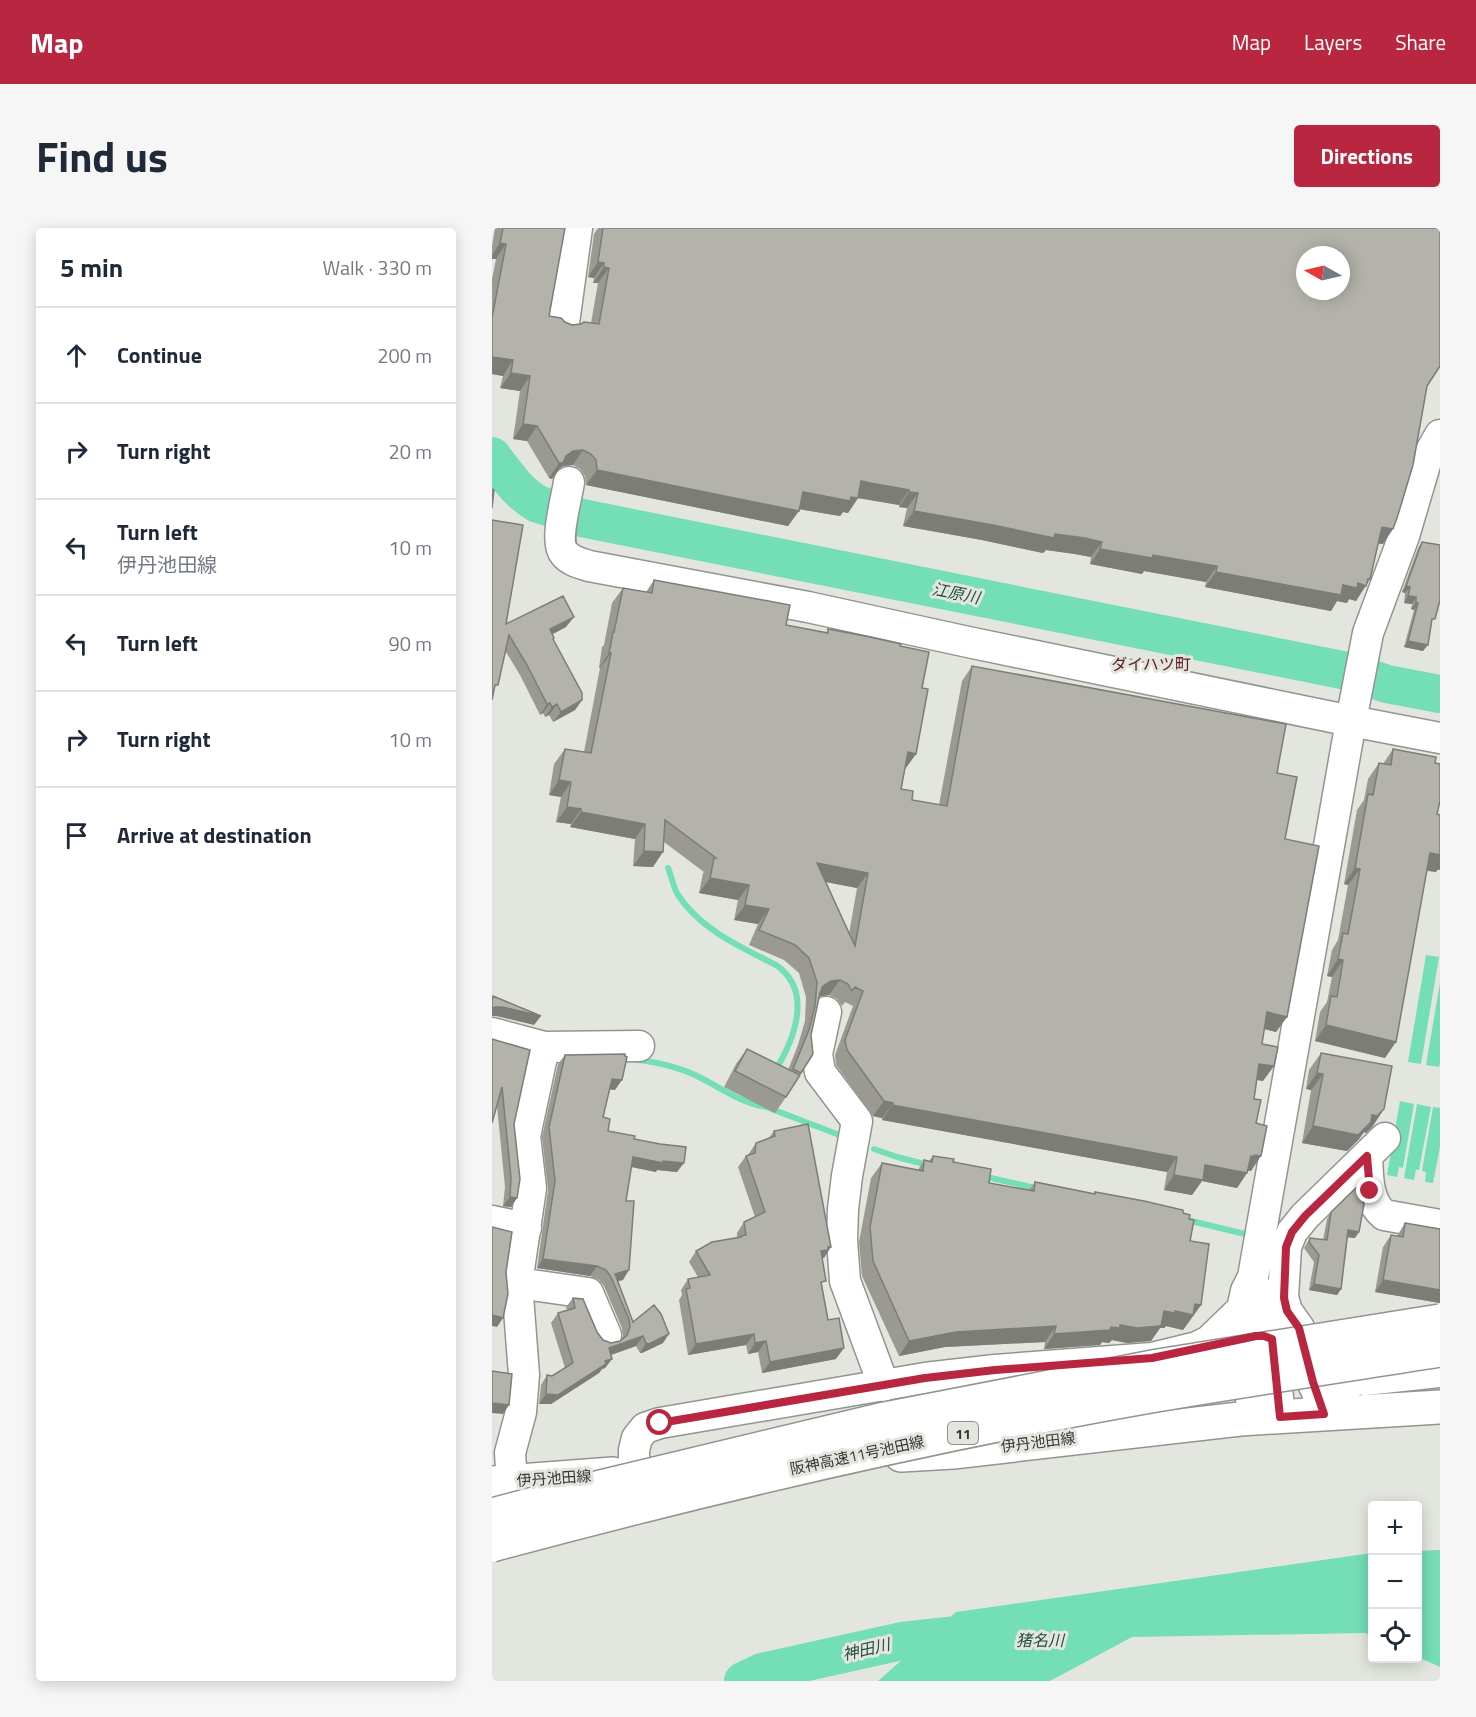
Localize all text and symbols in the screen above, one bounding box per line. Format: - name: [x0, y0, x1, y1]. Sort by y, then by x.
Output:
- text: Map: [30, 21, 84, 64]
- text: Map: [1232, 26, 1271, 58]
- text: Layers: [1304, 26, 1362, 58]
- text: Share: [1395, 26, 1446, 58]
- text: Find us: [36, 124, 168, 188]
- button: Directions: [1294, 125, 1440, 187]
- north arrow: [1296, 246, 1350, 300]
- text: 5 min: [60, 248, 123, 287]
- text: Walk · 330 m: [323, 252, 432, 283]
- text: Continue: [117, 338, 202, 372]
- icon: ahead: [60, 339, 93, 372]
- text: 200 m: [377, 340, 432, 371]
- text: Turn right: [117, 434, 211, 468]
- icon: right: [60, 435, 93, 468]
- text: 20 m: [388, 436, 432, 467]
- text: Turn left: [117, 515, 198, 549]
- icon: left: [60, 531, 93, 564]
- text: 10 m: [388, 532, 432, 563]
- text: 伊丹池田線: [117, 549, 217, 580]
- water label: 江原川: [930, 577, 984, 610]
- text: Turn left: [117, 626, 198, 660]
- icon: left: [60, 627, 93, 660]
- text: 90 m: [388, 628, 432, 659]
- district label: ダイハツ町: [1111, 652, 1191, 676]
- text: Turn right: [117, 722, 211, 756]
- icon: right: [60, 723, 93, 756]
- text: 10 m: [388, 724, 432, 755]
- text: Arrive at destination: [117, 818, 312, 852]
- icon: arrive: [60, 819, 93, 852]
- route end: [1356, 1177, 1382, 1203]
- route start: [646, 1409, 672, 1435]
- road number: 11: [948, 1422, 978, 1444]
- street label: 伊丹池田線: [999, 1426, 1077, 1458]
- street label: 阪神高速11号池田線: [788, 1430, 926, 1480]
- street label: 伊丹池田線: [516, 1464, 592, 1492]
- map controls: [1368, 1501, 1422, 1663]
- button: +: [1368, 1501, 1422, 1555]
- button: −: [1368, 1555, 1422, 1609]
- button: locate: [1368, 1609, 1422, 1663]
- water label: 猪名川: [1016, 1628, 1066, 1652]
- water label: 神田川: [840, 1631, 894, 1666]

